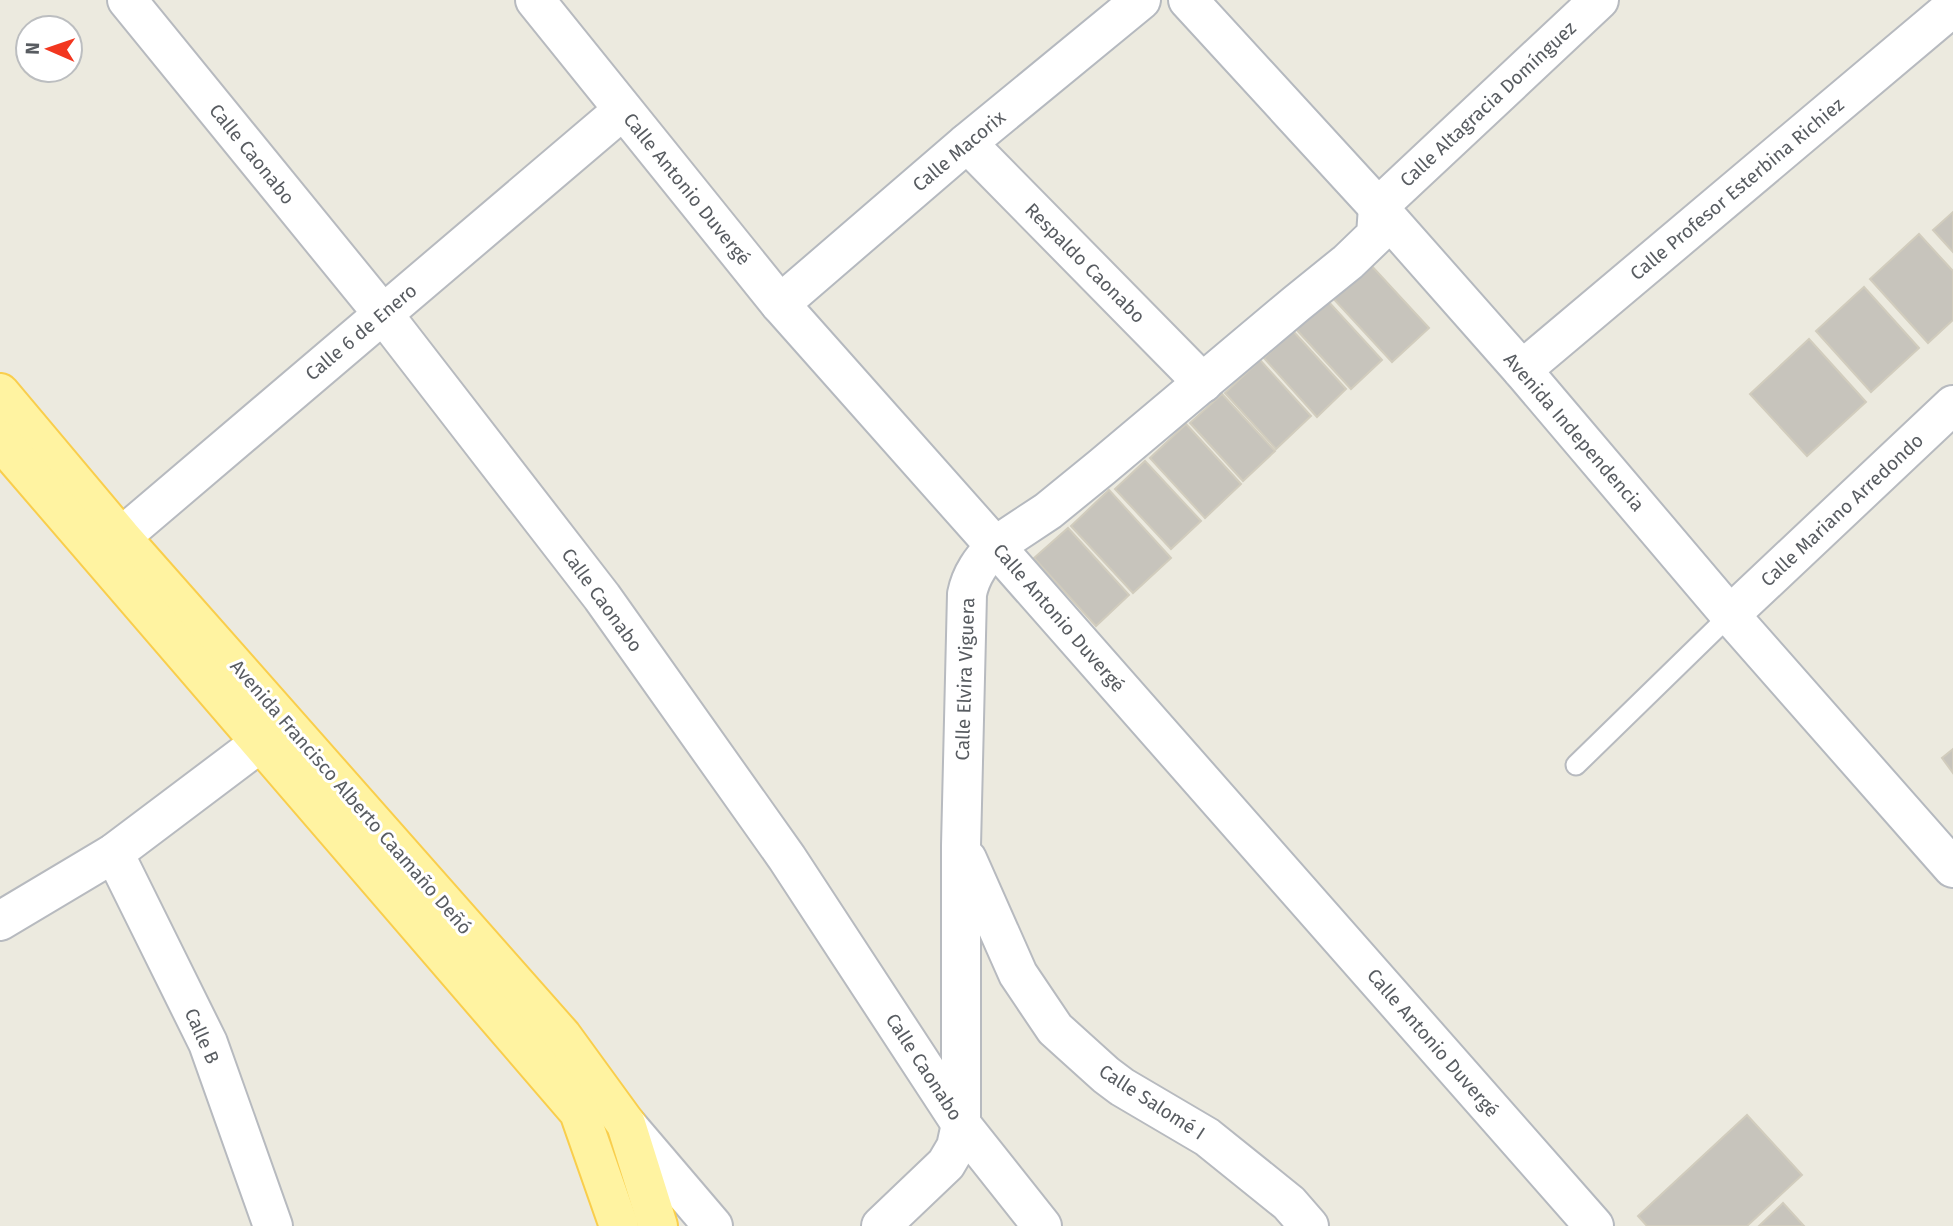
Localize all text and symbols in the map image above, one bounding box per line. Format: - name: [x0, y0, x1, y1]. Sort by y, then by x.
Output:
- north arrow: [14, 14, 84, 84]
- street label: Calle Altagracia Domínguez: [1395, 16, 1581, 192]
- text: N: [21, 42, 44, 55]
- street label: Calle Profesor Esterbina Richiez: [1626, 93, 1848, 285]
- street label: Calle Caonabo: [204, 99, 300, 209]
- street label: Calle Macorix: [908, 105, 1011, 196]
- street label: Calle Antonio Duvergé: [619, 108, 755, 270]
- street label: Respaldo Caonabo: [1020, 198, 1150, 328]
- street label: Calle 6 de Enero: [301, 279, 421, 385]
- street label: Avenida Independencia: [1499, 348, 1649, 516]
- street label: Calle Mariano Arredondo: [1756, 429, 1928, 591]
- street label: Calle Antonio Duvergé: [988, 539, 1130, 697]
- street label: Calle Caonabo: [557, 544, 647, 656]
- street label: Calle Elvira Viguera: [951, 597, 979, 761]
- street label: Avenida Francisco Alberto Caamaño Deñó: [225, 655, 477, 939]
- street label: Calle Antonio Duvergé: [1362, 964, 1504, 1122]
- street label: Calle B: [180, 1005, 224, 1067]
- street label: Calle Caonabo: [881, 1009, 967, 1125]
- street label: Calle Salomé I: [1095, 1059, 1209, 1145]

